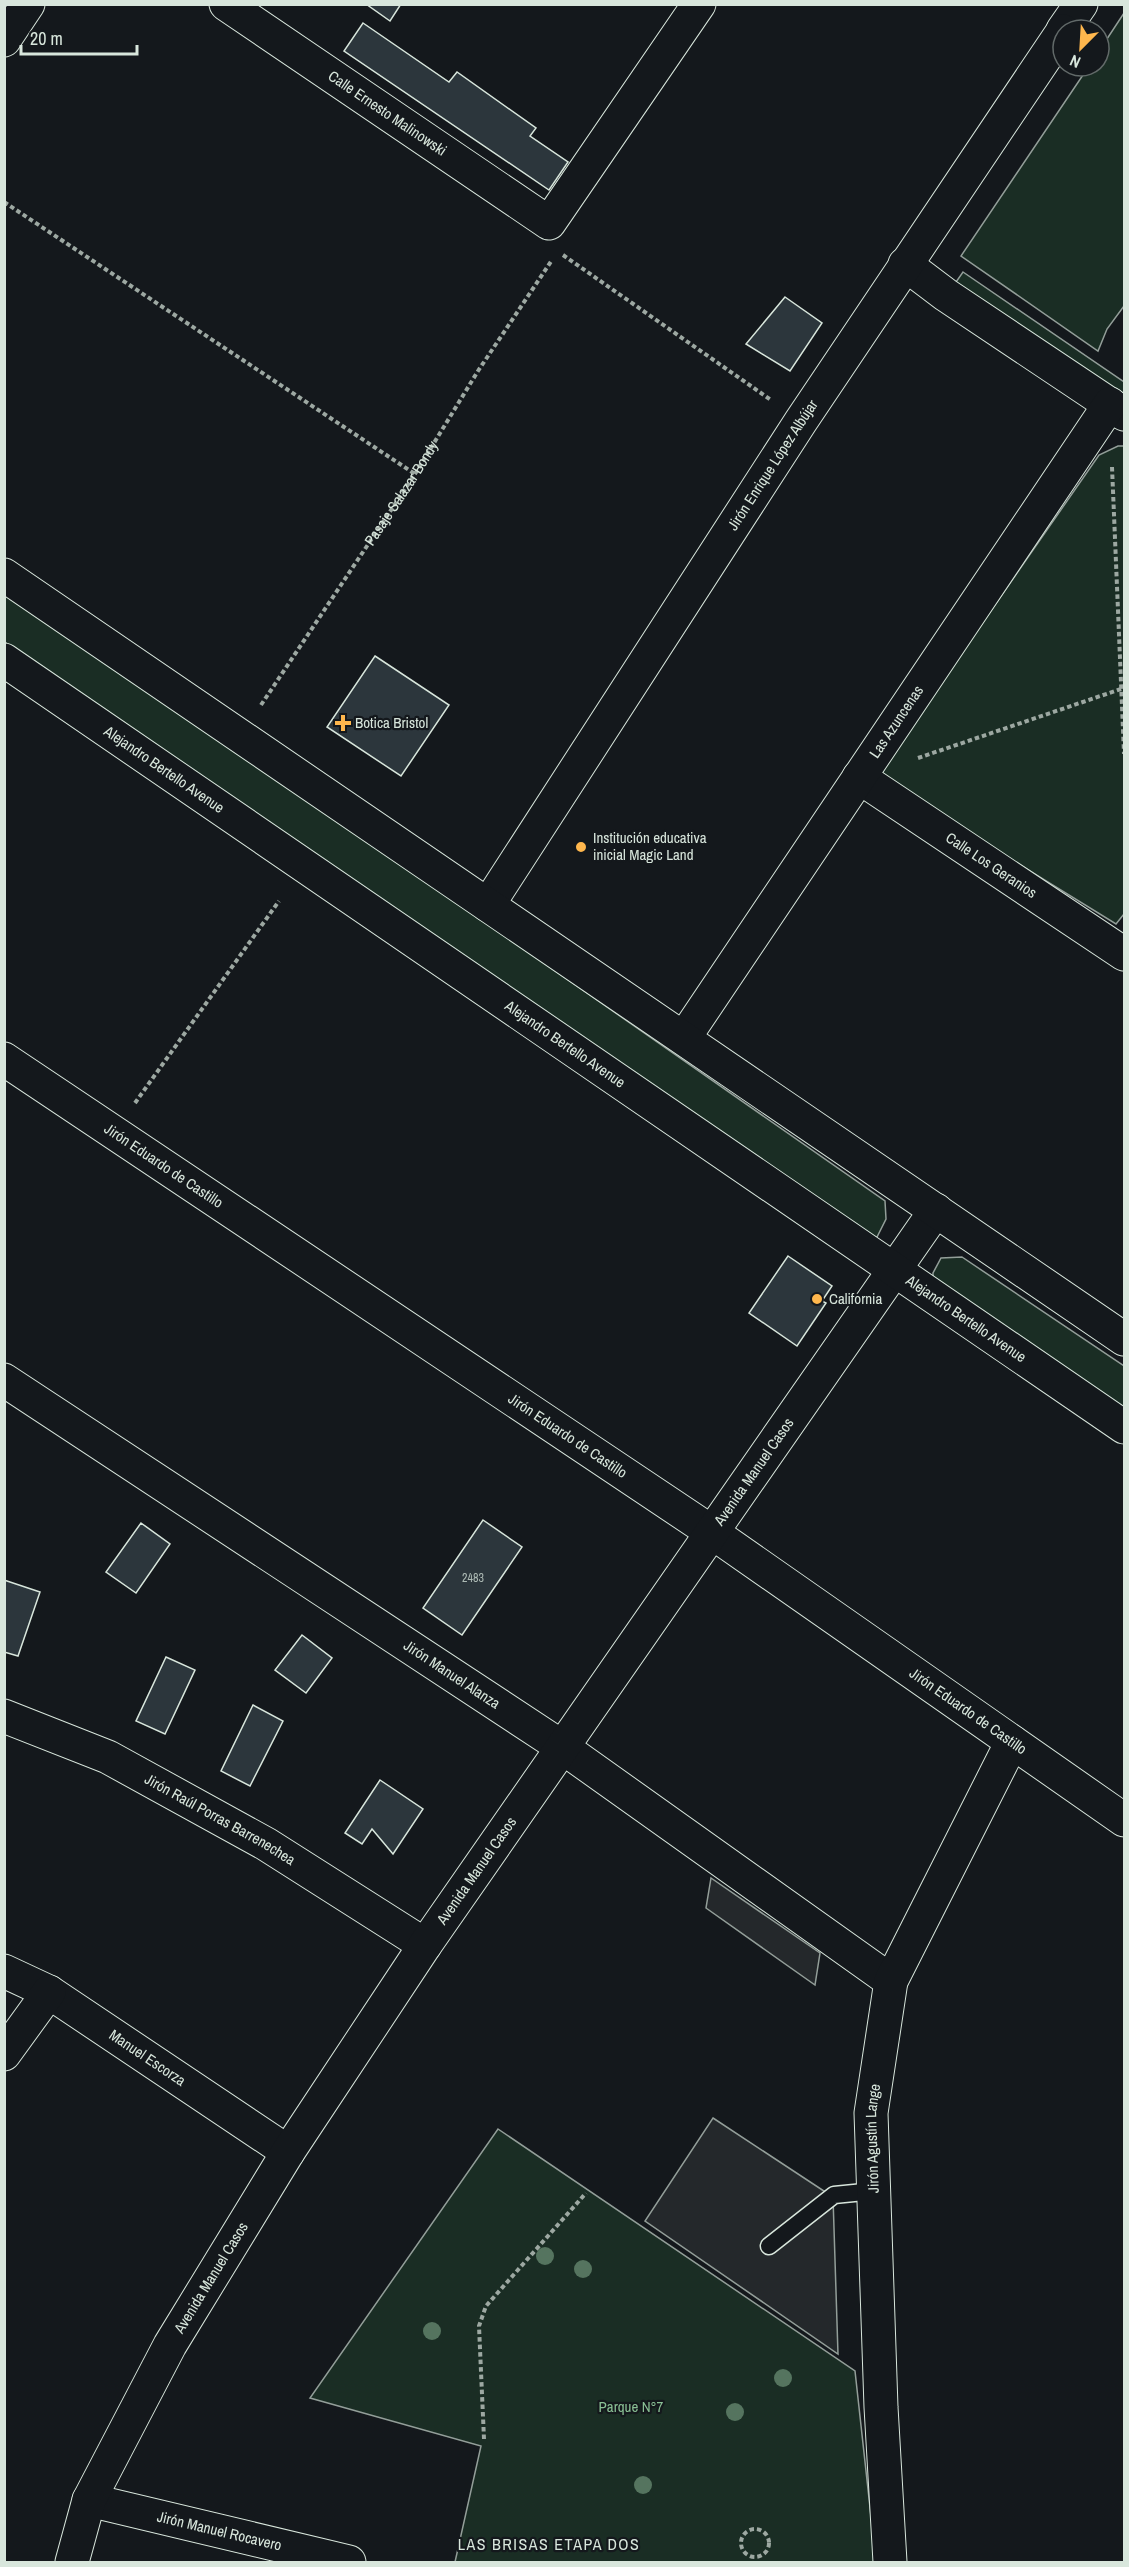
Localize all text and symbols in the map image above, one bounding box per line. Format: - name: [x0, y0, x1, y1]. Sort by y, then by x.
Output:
- scale bar: [21, 18, 136, 56]
- north arrow: [1051, 18, 1111, 78]
- text: 20 m: [30, 26, 63, 51]
- text: N: [1066, 50, 1084, 74]
- street label: Calle Ernesto Malinowski: [324, 65, 451, 161]
- street label: Jirón Enrique López Albújar: [722, 395, 822, 534]
- street label: Pasaje Salazar Bondy: [359, 436, 443, 550]
- street label: Las Azuncenas: [864, 681, 928, 762]
- place label: Botica Bristol: [355, 712, 428, 733]
- marker: Botica Bristol: [336, 716, 350, 730]
- street label: Alejandro Bertello Avenue: [99, 720, 229, 818]
- place label: Institución educativa inicial Magic Land: [593, 827, 707, 865]
- street label: Calle Los Geranios: [942, 827, 1041, 903]
- marker: Institución educativa inicial Magic Land: [574, 840, 588, 854]
- street label: Alejandro Bertello Avenue: [500, 995, 630, 1093]
- street label: Jirón Eduardo de Castillo: [100, 1118, 228, 1213]
- street label: Alejandro Bertello Avenue: [901, 1269, 1031, 1367]
- place label: California: [829, 1288, 882, 1309]
- marker: California: [810, 1292, 824, 1306]
- street label: Jirón Eduardo de Castillo: [504, 1388, 632, 1483]
- street label: Avenida Manuel Casos: [708, 1413, 798, 1530]
- house number: 2483: [462, 1570, 484, 1586]
- street label: Jirón Manuel Alanza: [400, 1635, 505, 1714]
- street label: Jirón Eduardo de Castillo: [905, 1662, 1031, 1759]
- street label: Jirón Raúl Porras Barrenechea: [141, 1768, 300, 1870]
- street label: Avenida Manuel Casos: [431, 1812, 521, 1929]
- street label: Manuel Escorza: [105, 2024, 190, 2091]
- street label: Jirón Agustín Lange: [860, 2082, 885, 2194]
- street label: Avenida Manuel Casos: [168, 2218, 253, 2338]
- park label: Parque N°7: [599, 2396, 664, 2417]
- street label: Jirón Manuel Rocavero: [155, 2506, 284, 2556]
- district label: LAS BRISAS ETAPA DOS: [458, 2533, 640, 2555]

